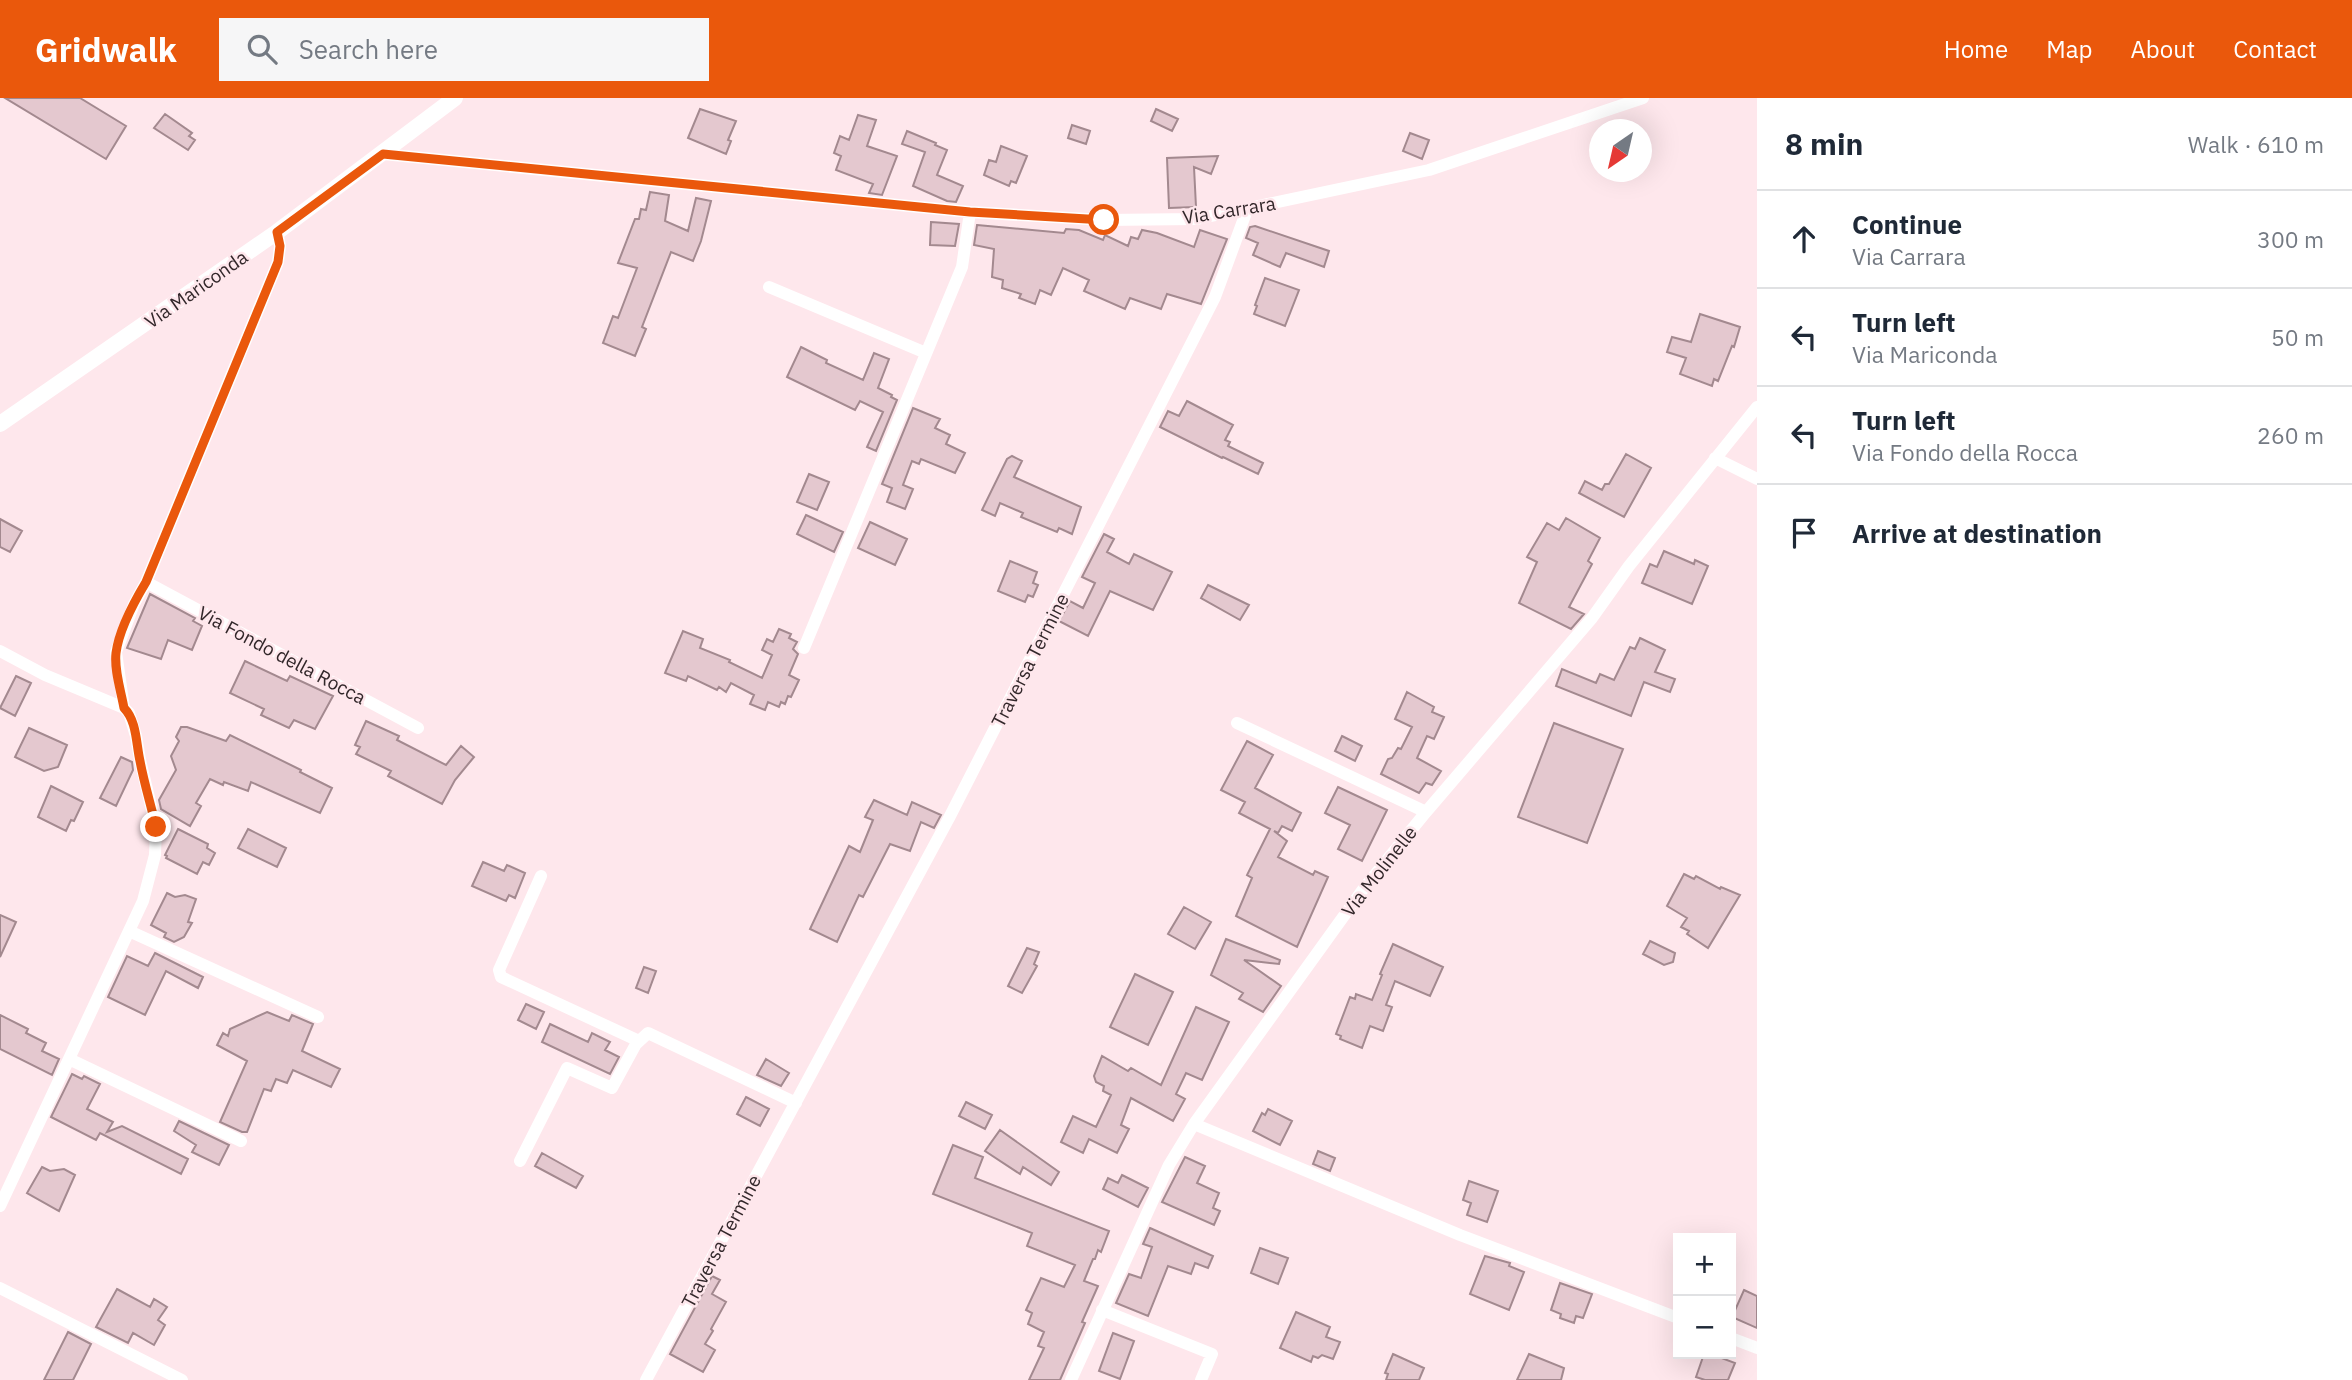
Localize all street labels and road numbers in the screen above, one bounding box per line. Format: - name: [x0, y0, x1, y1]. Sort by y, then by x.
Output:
- street label: Via Carrara: [1181, 191, 1277, 229]
- street label: Via Mariconda: [140, 245, 252, 333]
- street label: Traversa Termine: [986, 589, 1074, 731]
- street label: Via Fondo della Rocca: [194, 601, 370, 709]
- street label: Via Molinelle: [1336, 821, 1422, 921]
- street label: Traversa Termine: [676, 1170, 766, 1312]

